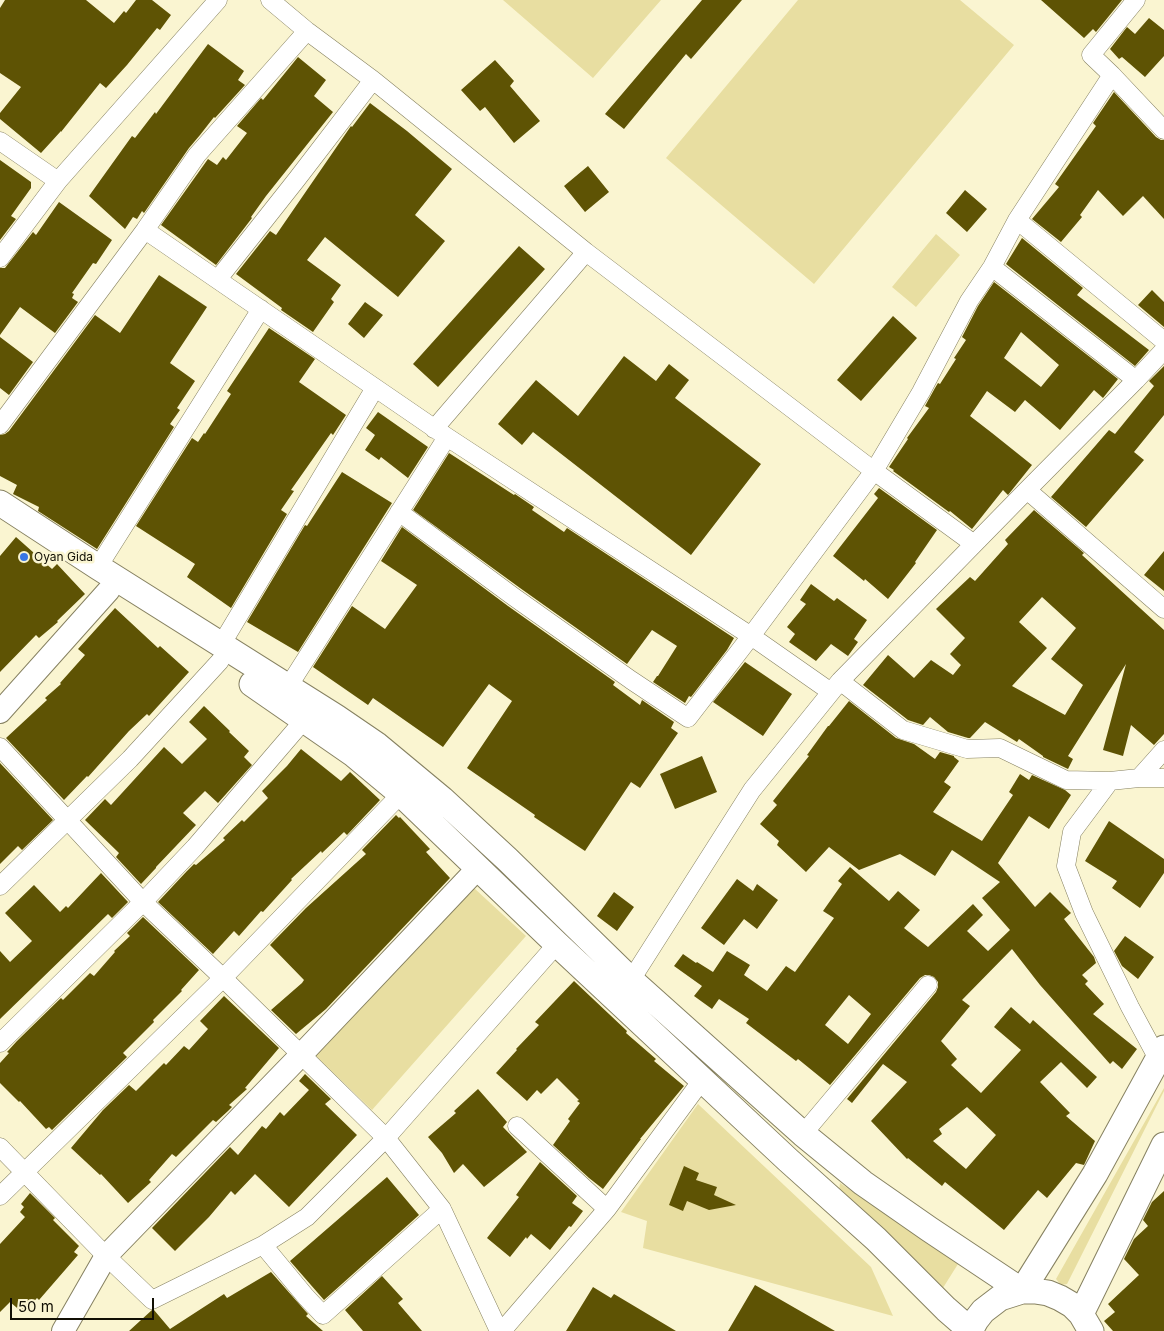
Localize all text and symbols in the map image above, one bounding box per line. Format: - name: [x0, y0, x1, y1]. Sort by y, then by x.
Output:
- place label: Oyan Gida: [34, 550, 93, 564]
- marker: Oyan Gida: [18, 551, 30, 563]
- scale bar: [12, 1288, 156, 1320]
- text: 50 m: [18, 1297, 54, 1316]

